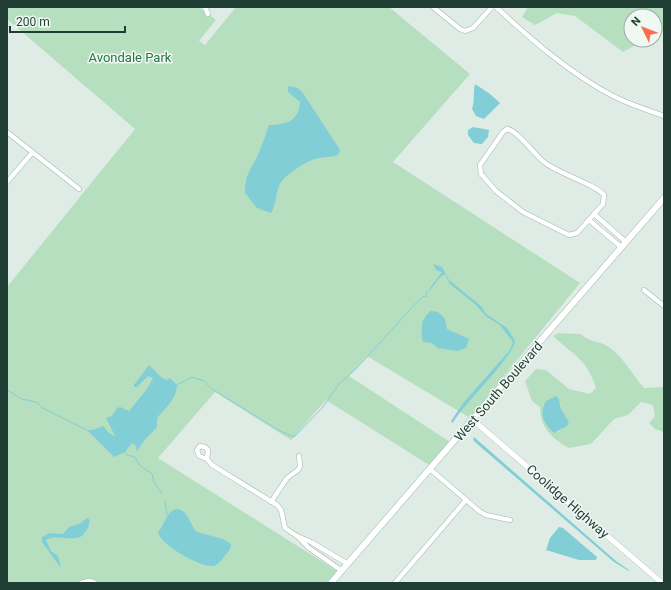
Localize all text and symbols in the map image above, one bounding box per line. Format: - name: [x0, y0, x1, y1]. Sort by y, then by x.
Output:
- scale bar: [10, 8, 125, 34]
- north arrow: [623, 8, 663, 48]
- text: N: [629, 14, 644, 29]
- text: 200 m: [16, 15, 50, 29]
- park label: Avondale Park: [89, 50, 172, 65]
- street label: West South Boulevard: [451, 339, 546, 444]
- street label: Coolidge Highway: [523, 462, 612, 541]

